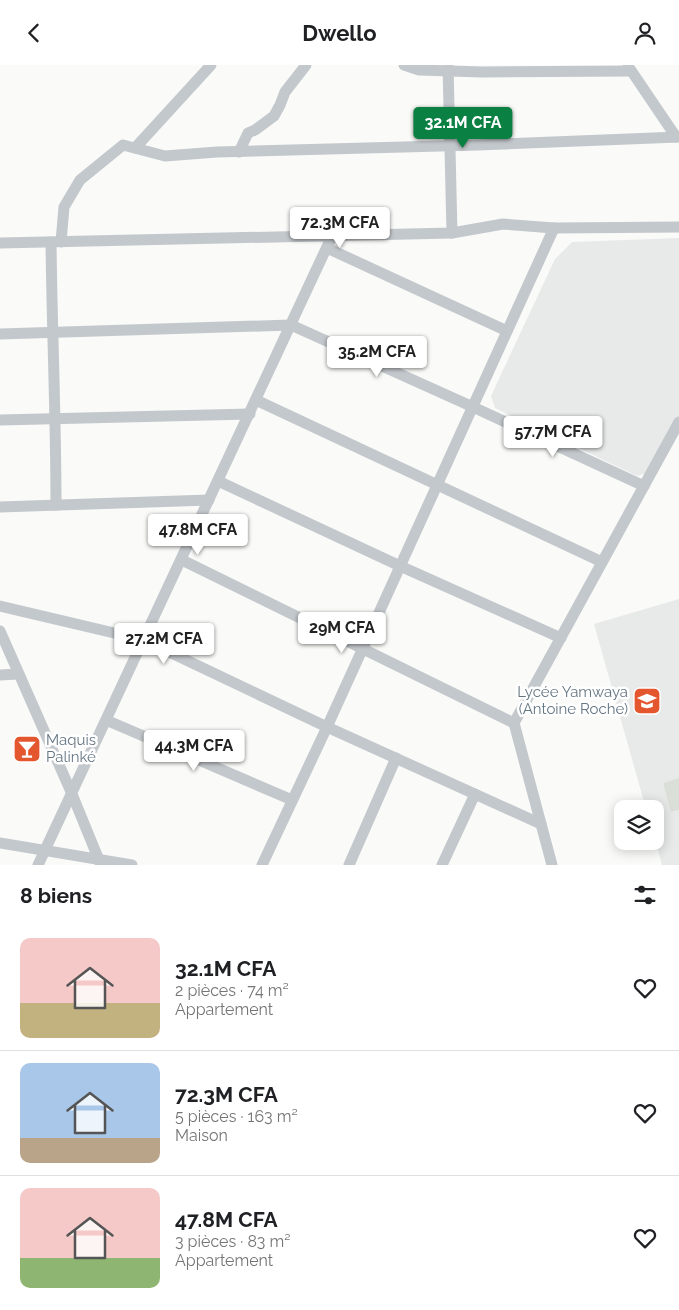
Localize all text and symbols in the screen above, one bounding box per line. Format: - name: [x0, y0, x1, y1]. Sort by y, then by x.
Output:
- icon: back: [20, 19, 48, 47]
- icon: person: [631, 19, 659, 47]
- text: Dwello: [302, 20, 377, 46]
- pin: 32.1M CFA: [406, 107, 520, 149]
- text: 32.1M CFA: [424, 113, 502, 132]
- pin: 72.3M CFA: [283, 207, 397, 249]
- text: 72.3M CFA: [301, 213, 379, 232]
- pin: 35.2M CFA: [320, 335, 434, 378]
- text: 35.2M CFA: [338, 342, 416, 361]
- pin: 57.7M CFA: [496, 415, 610, 458]
- text: 57.7M CFA: [515, 422, 592, 441]
- pin: 47.8M CFA: [141, 513, 255, 556]
- text: 47.8M CFA: [159, 520, 237, 539]
- pin: 29M CFA: [296, 611, 388, 654]
- text: 29M CFA: [309, 618, 375, 637]
- pin: 27.2M CFA: [107, 623, 221, 665]
- text: 27.2M CFA: [125, 629, 203, 648]
- place label: Lycée Yamwaya (Antoine Roche): [517, 683, 628, 718]
- school or university icon: Lycée Yamwaya (Antoine Roche): [632, 686, 662, 716]
- pin: 44.3M CFA: [137, 729, 251, 772]
- place label: Maquis Palinké: [46, 731, 96, 766]
- bar icon: Maquis Palinké: [12, 734, 42, 764]
- text: 44.3M CFA: [155, 736, 233, 755]
- map controls: [614, 800, 664, 850]
- button: layers: [614, 800, 664, 850]
- icon: filters: [631, 881, 659, 909]
- text: 8 biens: [20, 883, 92, 908]
- text: 32.1M CFA: [175, 956, 276, 981]
- icon: home: [60, 958, 120, 1018]
- icon: heart: [631, 974, 659, 1002]
- text: 2 pièces · 74 m²: [175, 981, 289, 1000]
- text: Appartement: [175, 1000, 273, 1019]
- text: 72.3M CFA: [175, 1082, 278, 1107]
- icon: home: [60, 1083, 120, 1143]
- icon: heart: [631, 1099, 659, 1127]
- text: 5 pièces · 163 m²: [175, 1107, 298, 1126]
- text: Maison: [175, 1126, 228, 1145]
- text: 47.8M CFA: [175, 1207, 278, 1232]
- icon: home: [60, 1208, 120, 1268]
- icon: heart: [631, 1224, 659, 1252]
- text: 3 pièces · 83 m²: [175, 1232, 290, 1251]
- text: Appartement: [175, 1251, 273, 1270]

